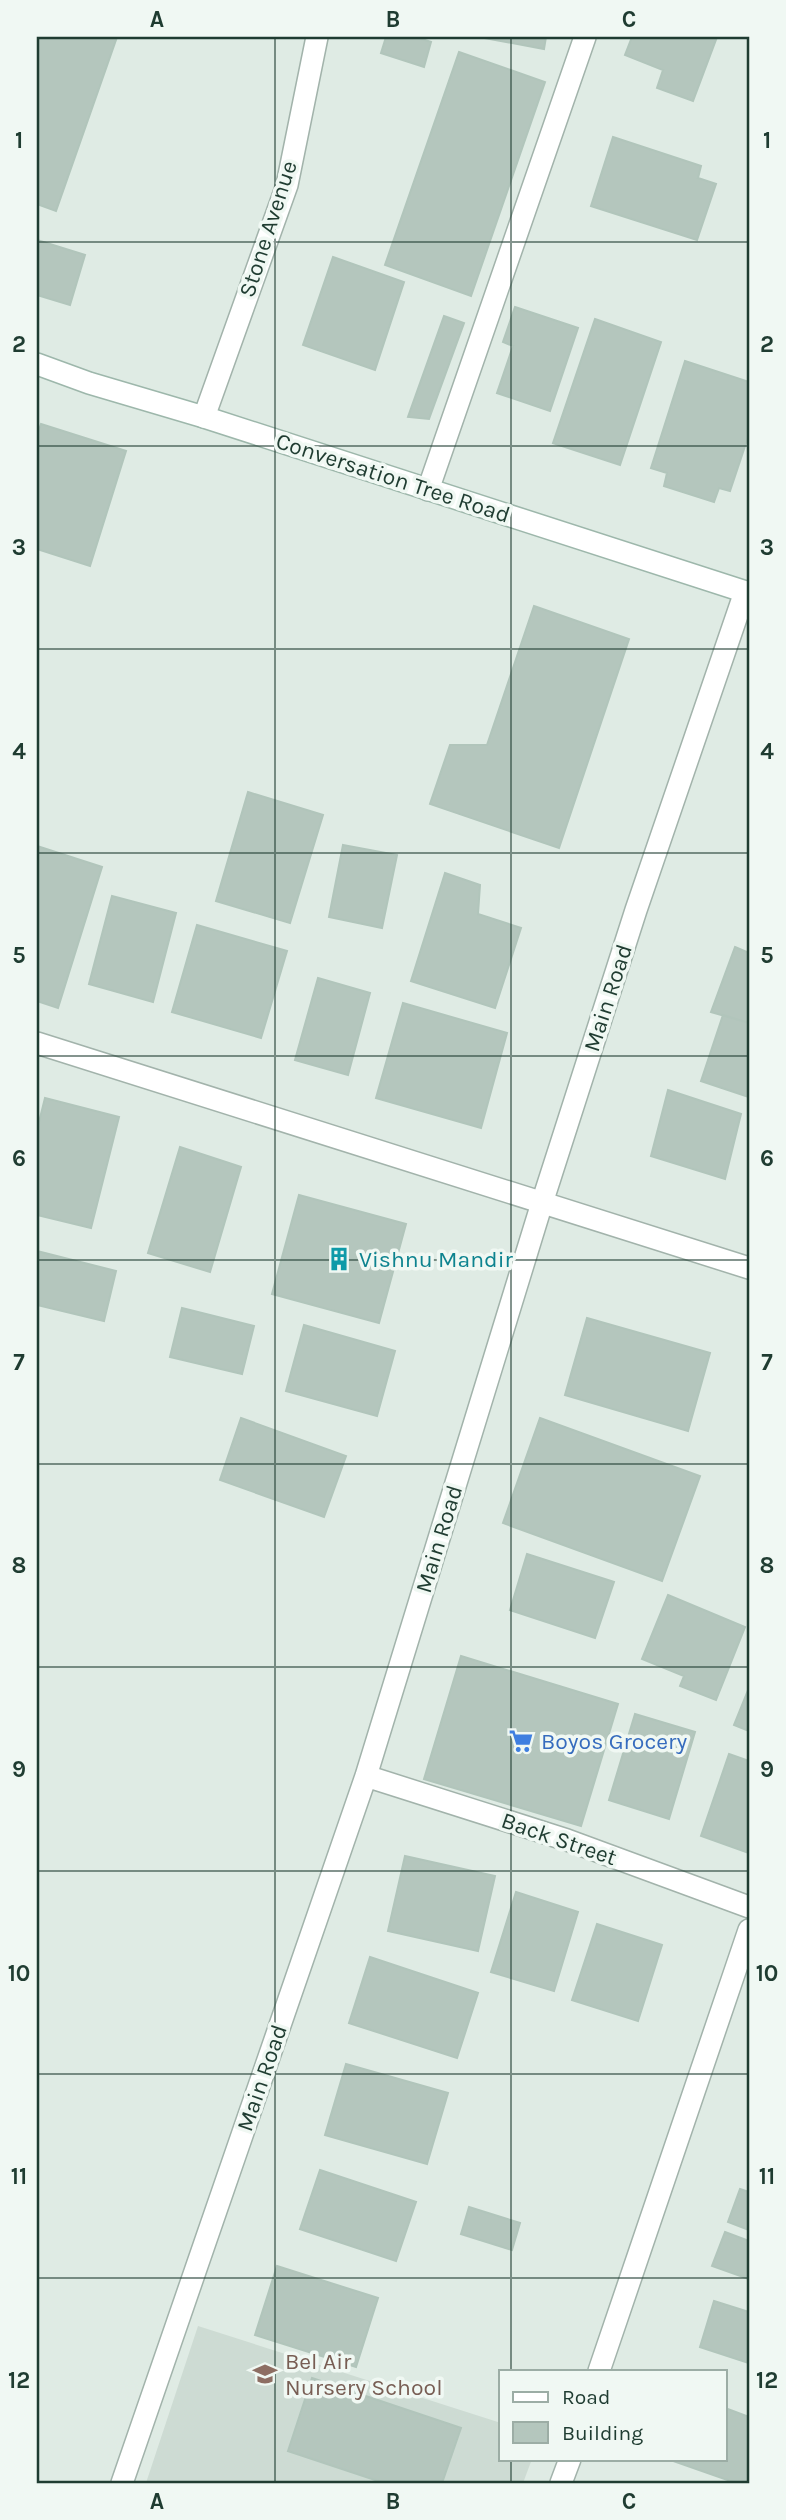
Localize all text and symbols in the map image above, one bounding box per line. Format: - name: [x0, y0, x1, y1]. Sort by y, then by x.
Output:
- text: A: [150, 6, 164, 33]
- text: B: [386, 6, 400, 33]
- text: C: [622, 6, 636, 33]
- text: 1: [15, 127, 23, 154]
- text: 1: [763, 127, 771, 154]
- street label: Stone Avenue: [233, 157, 303, 301]
- text: 2: [12, 331, 26, 358]
- text: 2: [760, 331, 774, 358]
- street label: Conversation Tree Road: [273, 427, 513, 529]
- text: 3: [12, 534, 26, 561]
- text: 3: [760, 534, 774, 561]
- text: 4: [12, 738, 26, 765]
- text: 4: [760, 738, 774, 765]
- street label: Main Road: [578, 941, 638, 1055]
- text: 5: [12, 942, 26, 969]
- text: 5: [760, 942, 774, 969]
- text: 6: [12, 1145, 26, 1172]
- text: 6: [760, 1145, 774, 1172]
- building icon: Vishnu Mandir: [325, 1245, 353, 1273]
- place label: Vishnu Mandir: [359, 1246, 514, 1273]
- text: 7: [13, 1349, 25, 1376]
- text: 7: [761, 1349, 773, 1376]
- street label: Main Road: [410, 1482, 468, 1596]
- text: 8: [12, 1552, 26, 1579]
- text: 8: [760, 1552, 774, 1579]
- supermarket icon: Boyos Grocery: [507, 1727, 535, 1755]
- place label: Boyos Grocery: [541, 1728, 687, 1755]
- text: 9: [12, 1756, 26, 1783]
- text: 9: [760, 1756, 774, 1783]
- street label: Back Street: [498, 1807, 621, 1871]
- text: 10: [8, 1960, 30, 1987]
- text: 10: [756, 1960, 778, 1987]
- street label: Main Road: [231, 2021, 293, 2135]
- text: 11: [11, 2163, 27, 2190]
- text: 11: [759, 2163, 775, 2190]
- place label: Bel Air Nursery School: [285, 2348, 443, 2401]
- school or university icon: Bel Air Nursery School: [251, 2360, 279, 2388]
- text: 12: [8, 2367, 30, 2394]
- text: 12: [756, 2367, 778, 2394]
- legend: [499, 2370, 726, 2460]
- text: Road: [562, 2385, 610, 2409]
- text: Building: [562, 2421, 643, 2445]
- text: A: [150, 2488, 164, 2515]
- text: B: [386, 2488, 400, 2515]
- text: C: [622, 2488, 636, 2515]

